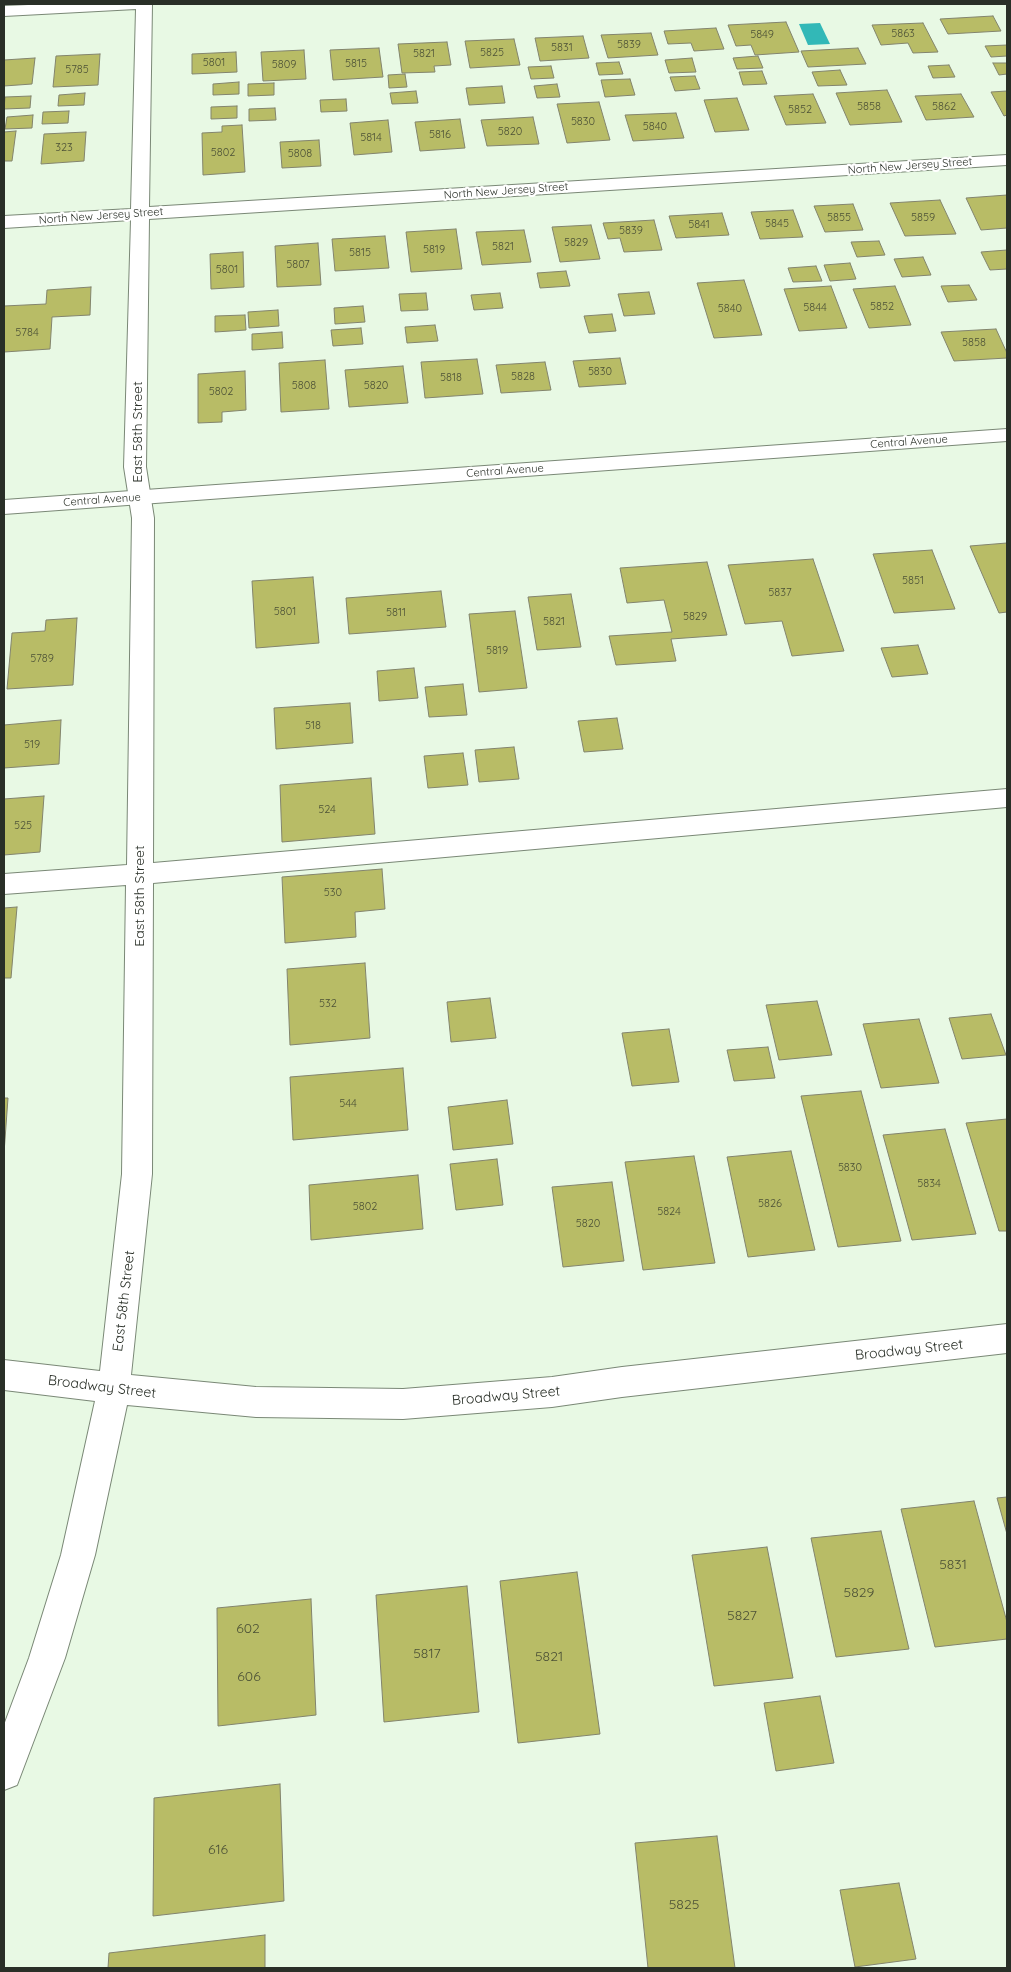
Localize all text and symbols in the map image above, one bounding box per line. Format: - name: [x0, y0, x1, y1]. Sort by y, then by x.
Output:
- house number: 5863: [891, 27, 915, 41]
- house number: 5849: [750, 28, 774, 42]
- house number: 5839: [617, 38, 641, 52]
- house number: 5831: [551, 41, 573, 55]
- house number: 5825: [480, 46, 504, 60]
- house number: 5821: [413, 47, 435, 61]
- house number: 5801: [203, 56, 225, 70]
- house number: 5815: [345, 57, 367, 71]
- house number: 5809: [272, 58, 296, 72]
- house number: 5785: [65, 63, 89, 77]
- house number: 5858: [857, 100, 881, 114]
- house number: 5862: [932, 100, 956, 114]
- house number: 5852: [788, 103, 812, 117]
- house number: 5830: [571, 115, 595, 129]
- house number: 5840: [643, 120, 667, 134]
- house number: 5820: [498, 125, 522, 139]
- house number: 5816: [429, 128, 451, 142]
- house number: 5814: [360, 131, 382, 145]
- house number: 323: [55, 141, 73, 155]
- house number: 5802: [211, 146, 235, 160]
- house number: 5808: [288, 147, 312, 161]
- street label: North New Jersey Street: [847, 155, 973, 177]
- street label: North New Jersey Street: [443, 180, 569, 202]
- street label: North New Jersey Street: [38, 205, 164, 227]
- house number: 5855: [827, 211, 851, 225]
- house number: 5859: [911, 211, 935, 225]
- house number: 5845: [765, 217, 789, 231]
- house number: 5841: [688, 218, 710, 232]
- house number: 5839: [619, 224, 643, 238]
- house number: 5829: [564, 236, 588, 250]
- house number: 5821: [492, 240, 514, 254]
- house number: 5819: [423, 243, 445, 257]
- house number: 5815: [349, 246, 371, 260]
- house number: 5807: [286, 258, 310, 272]
- house number: 5801: [216, 263, 238, 277]
- house number: 5852: [870, 300, 894, 314]
- house number: 5844: [803, 301, 827, 315]
- house number: 5840: [718, 302, 742, 316]
- house number: 5784: [15, 326, 39, 340]
- house number: 5858: [962, 336, 986, 350]
- house number: 5830: [588, 365, 612, 379]
- house number: 5828: [511, 370, 535, 384]
- house number: 5818: [440, 371, 462, 385]
- house number: 5808: [292, 379, 316, 393]
- house number: 5820: [364, 379, 388, 393]
- street label: East 58th Street: [130, 381, 146, 483]
- house number: 5802: [209, 385, 233, 399]
- street label: Central Avenue: [870, 433, 948, 451]
- street label: Central Avenue: [466, 462, 544, 480]
- street label: Central Avenue: [63, 491, 141, 509]
- house number: 5851: [902, 574, 924, 588]
- house number: 5837: [768, 586, 792, 600]
- house number: 5801: [274, 605, 296, 619]
- house number: 5811: [386, 606, 406, 620]
- house number: 5829: [683, 610, 707, 624]
- house number: 5821: [543, 615, 565, 629]
- house number: 5819: [486, 644, 508, 658]
- house number: 5789: [30, 652, 54, 666]
- house number: 518: [305, 719, 321, 733]
- house number: 519: [24, 738, 40, 752]
- house number: 524: [318, 803, 336, 817]
- house number: 525: [14, 819, 32, 833]
- street label: East 58th Street: [132, 845, 148, 947]
- house number: 530: [324, 886, 342, 900]
- house number: 532: [319, 997, 337, 1011]
- house number: 544: [339, 1097, 357, 1111]
- house number: 5830: [838, 1161, 862, 1175]
- house number: 5834: [917, 1177, 941, 1191]
- house number: 5826: [758, 1197, 782, 1211]
- house number: 5802: [353, 1200, 377, 1214]
- house number: 5824: [657, 1205, 681, 1219]
- house number: 5820: [576, 1217, 600, 1231]
- street label: East 58th Street: [109, 1250, 139, 1352]
- street label: Broadway Street: [854, 1336, 964, 1364]
- street label: Broadway Street: [47, 1372, 157, 1402]
- street label: Broadway Street: [451, 1383, 561, 1409]
- house number: 5831: [939, 1557, 967, 1573]
- house number: 5829: [844, 1585, 874, 1601]
- house number: 5827: [727, 1608, 757, 1624]
- house number: 602: [236, 1621, 260, 1637]
- house number: 5817: [413, 1646, 441, 1662]
- house number: 5821: [535, 1649, 563, 1665]
- house number: 606: [237, 1669, 261, 1685]
- house number: 616: [208, 1842, 228, 1858]
- house number: 5825: [669, 1897, 699, 1913]

